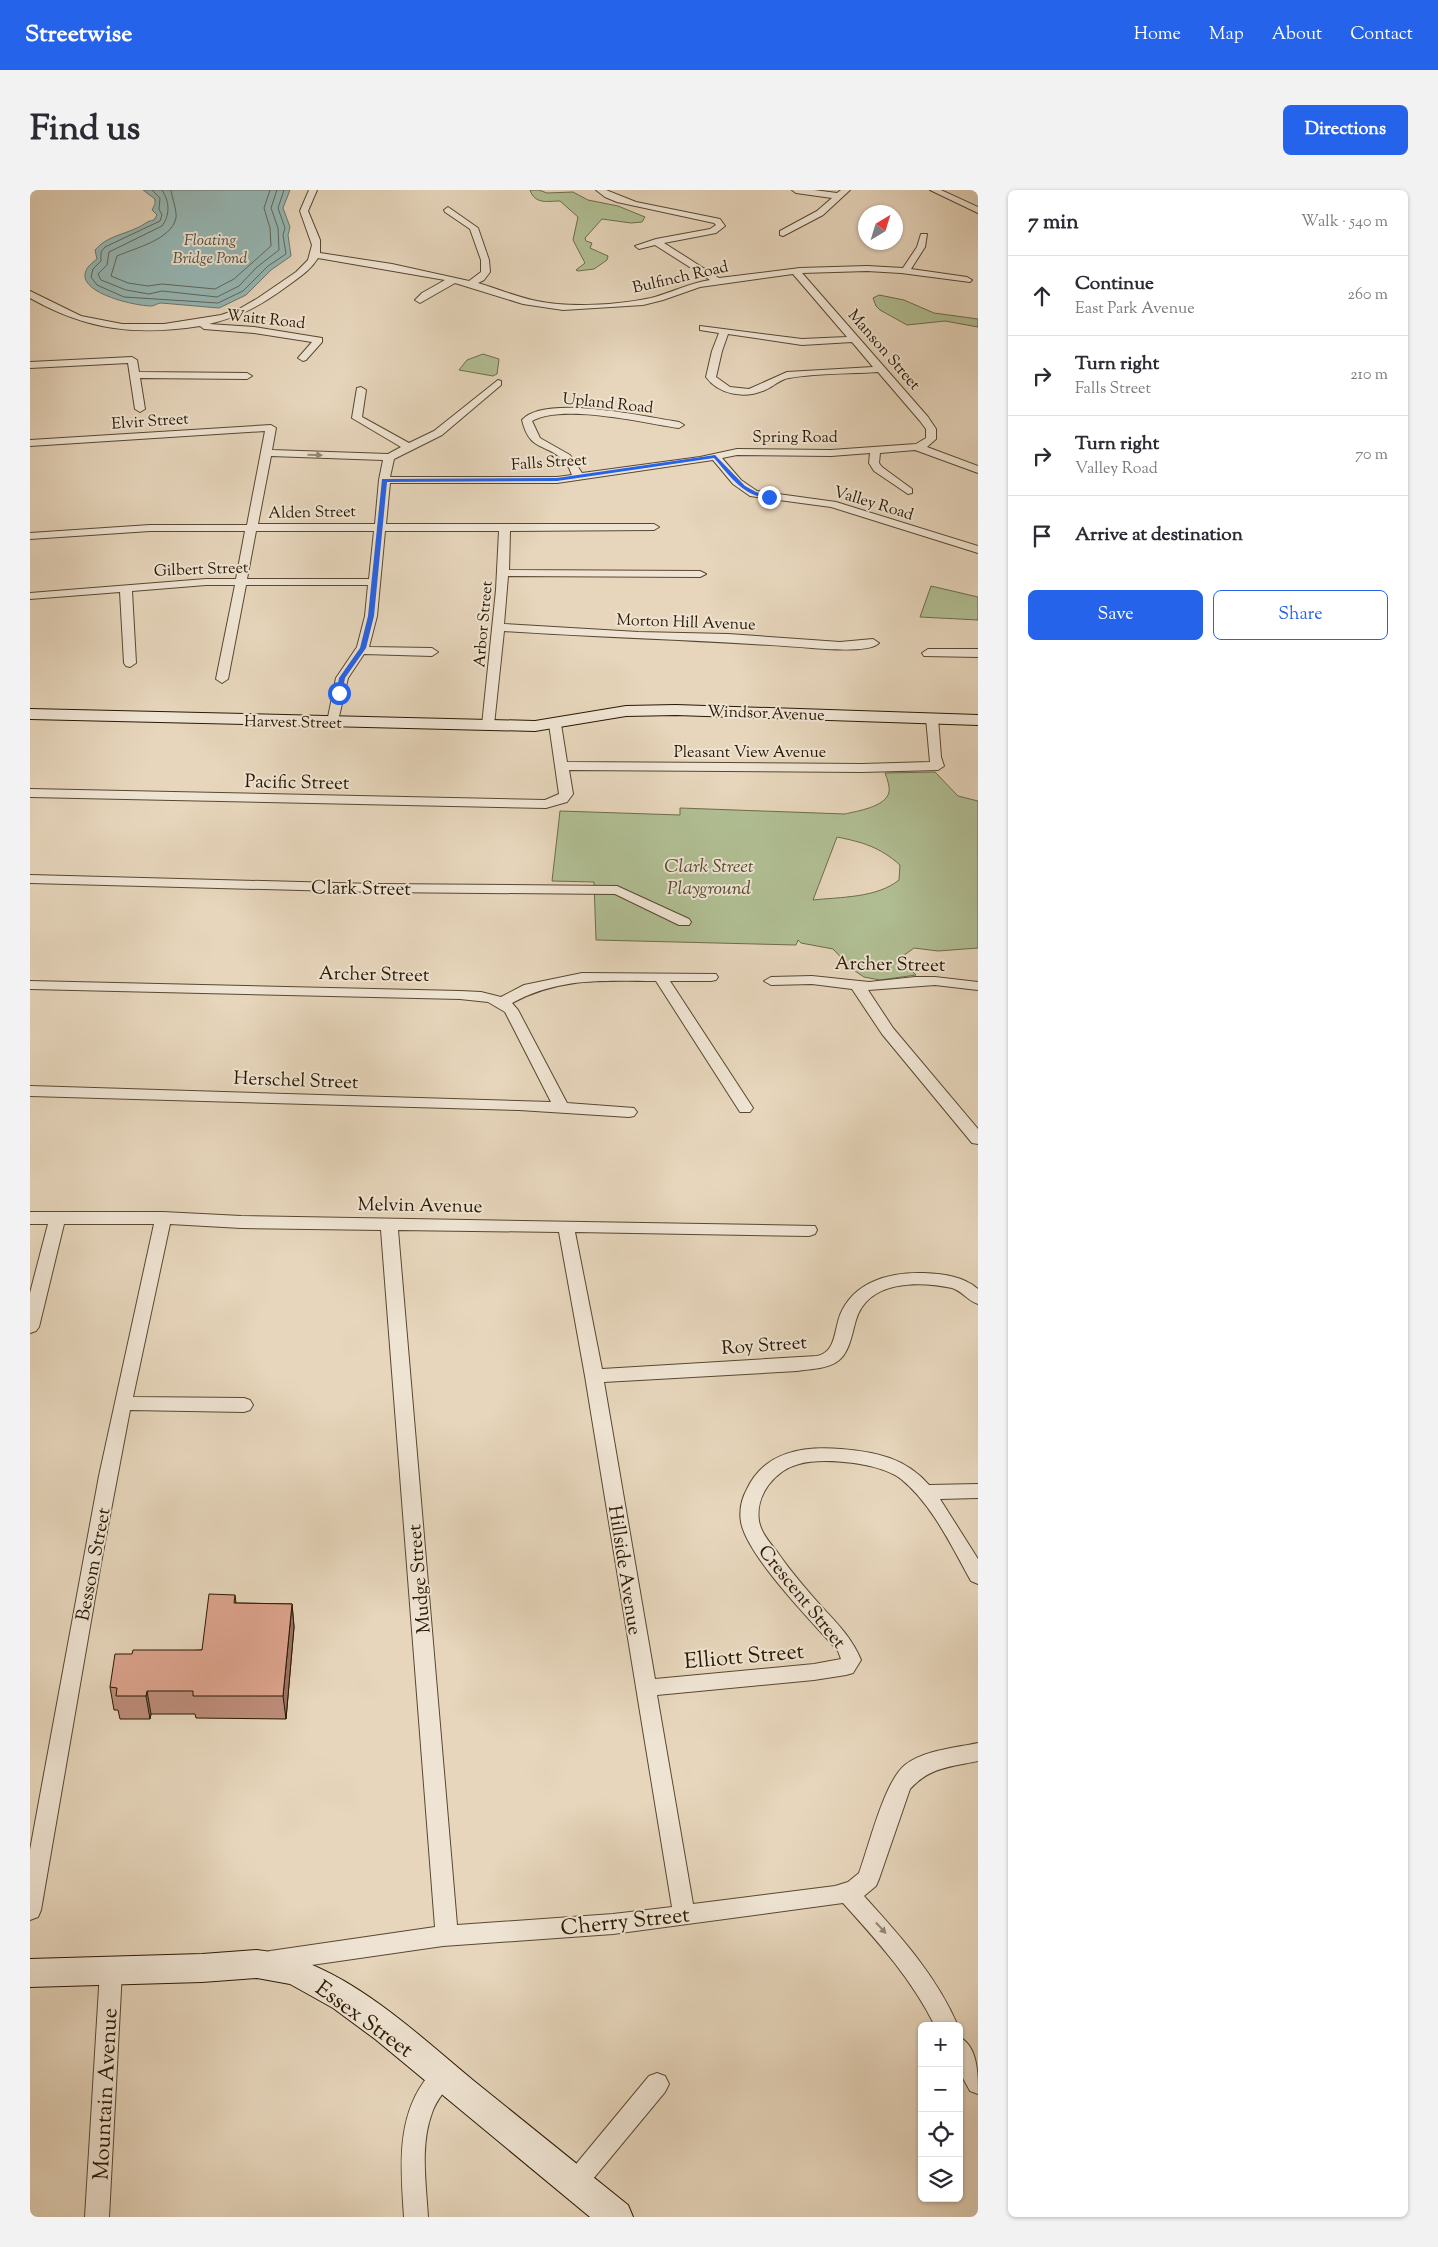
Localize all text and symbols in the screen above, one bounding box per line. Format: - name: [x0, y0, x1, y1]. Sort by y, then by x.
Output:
- text: Streetwise: [25, 18, 132, 52]
- text: Home: [1134, 22, 1181, 48]
- text: Map: [1209, 22, 1244, 48]
- text: About: [1272, 22, 1322, 48]
- text: Contact: [1350, 22, 1413, 48]
- text: Find us: [30, 105, 140, 156]
- button: Directions: [1283, 105, 1408, 155]
- north arrow: [858, 205, 903, 250]
- text: 7 min: [1028, 208, 1079, 238]
- text: Walk · 540 m: [1301, 211, 1388, 234]
- water label: Floating Bridge Pond: [173, 230, 247, 271]
- street label: Bulfinch Road: [630, 256, 731, 301]
- text: Continue: [1075, 271, 1154, 298]
- icon: ahead: [1028, 282, 1056, 310]
- text: 260 m: [1347, 284, 1388, 307]
- text: East Park Avenue: [1075, 298, 1195, 321]
- street label: Waitt Road: [225, 305, 306, 336]
- street label: Manson Street: [841, 305, 925, 397]
- text: Turn right: [1075, 351, 1159, 378]
- icon: right: [1028, 362, 1056, 390]
- text: 210 m: [1350, 364, 1388, 387]
- text: Falls Street: [1075, 378, 1151, 401]
- street label: Upland Road: [561, 388, 654, 421]
- street label: Elvir Street: [111, 408, 190, 437]
- street label: Spring Road: [752, 427, 838, 450]
- text: Turn right: [1075, 431, 1159, 458]
- icon: right: [1028, 442, 1056, 470]
- text: 70 m: [1355, 444, 1388, 467]
- street label: Falls Street: [510, 449, 588, 478]
- one-way arrow: [307, 451, 323, 459]
- text: Valley Road: [1075, 458, 1158, 481]
- street label: Valley Road: [830, 481, 916, 527]
- route end: [758, 486, 781, 509]
- street label: Alden Street: [268, 501, 357, 526]
- icon: arrive: [1028, 522, 1056, 550]
- text: Arrive at destination: [1075, 522, 1243, 549]
- street label: Gilbert Street: [153, 557, 249, 584]
- street label: Arbor Street: [469, 579, 500, 668]
- button: Save: [1028, 590, 1203, 640]
- button: Share: [1213, 590, 1388, 640]
- street label: Morton Hill Avenue: [616, 610, 756, 637]
- route start: [328, 682, 351, 705]
- street label: Windsor Avenue: [707, 701, 825, 728]
- street label: Harvest Street: [244, 711, 342, 736]
- street label: Pleasant View Avenue: [674, 742, 826, 765]
- street label: Pacific Street: [244, 769, 350, 798]
- park label: Clark Street Playground: [664, 854, 754, 903]
- street label: Clark Street: [311, 875, 411, 904]
- street label: Archer Street: [834, 951, 946, 980]
- street label: Archer Street: [318, 961, 430, 990]
- street label: Herschel Street: [233, 1066, 359, 1097]
- street label: Melvin Avenue: [357, 1192, 483, 1221]
- street label: Roy Street: [721, 1330, 808, 1363]
- street label: Hillside Avenue: [600, 1504, 647, 1637]
- street label: Bessom Street: [70, 1505, 119, 1623]
- street label: Mudge Street: [402, 1522, 439, 1635]
- street label: Crescent Street: [751, 1540, 852, 1656]
- street label: Elliott Street: [683, 1637, 806, 1679]
- street label: Cherry Street: [559, 1900, 692, 1946]
- one-way arrow: [875, 1922, 886, 1935]
- street label: Essex Street: [308, 1974, 419, 2067]
- street label: Mountain Avenue: [87, 2007, 127, 2181]
- map controls: [918, 2022, 963, 2202]
- button: +: [918, 2022, 963, 2067]
- button: −: [918, 2067, 963, 2112]
- button: locate: [918, 2112, 963, 2157]
- button: layers: [918, 2157, 963, 2202]

